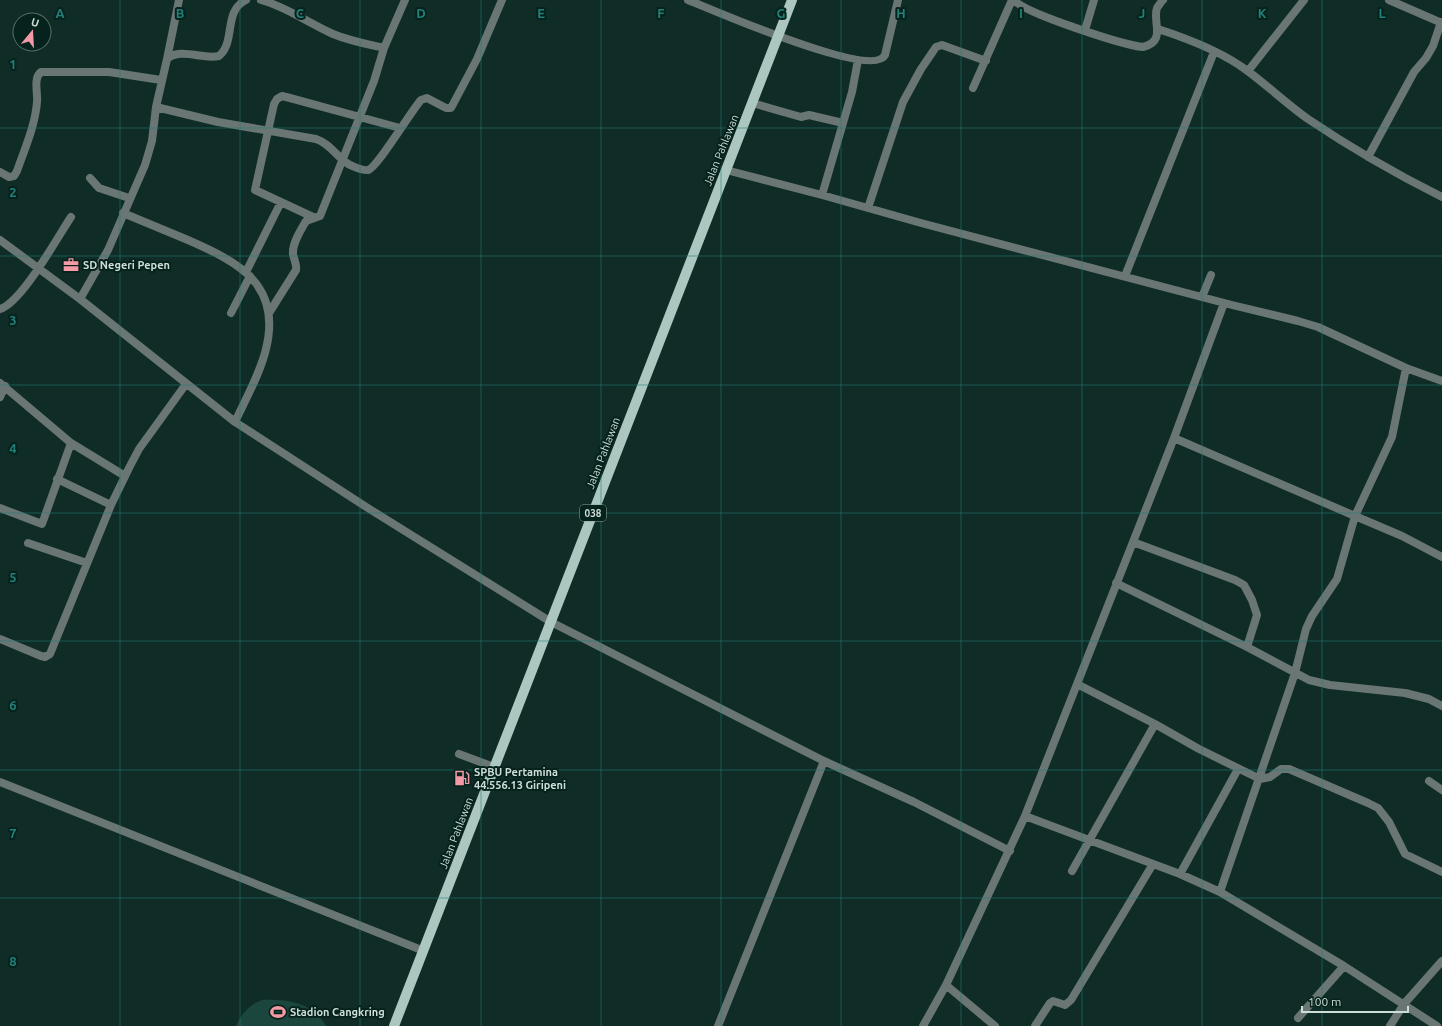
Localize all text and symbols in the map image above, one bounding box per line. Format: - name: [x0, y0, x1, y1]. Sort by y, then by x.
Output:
- text: A: [55, 6, 65, 20]
- text: B: [176, 6, 185, 20]
- text: C: [296, 6, 305, 20]
- text: D: [416, 6, 426, 20]
- text: E: [537, 6, 545, 20]
- text: F: [657, 6, 665, 20]
- text: G: [777, 6, 786, 20]
- text: H: [896, 6, 906, 20]
- text: I: [1019, 6, 1023, 20]
- text: J: [1139, 6, 1145, 20]
- text: K: [1258, 6, 1267, 20]
- text: L: [1378, 6, 1386, 20]
- north arrow: [12, 12, 52, 52]
- text: U: [30, 16, 41, 29]
- text: 1: [9, 57, 17, 71]
- street label: Jalan Pahlawan: [701, 113, 741, 187]
- text: 2: [9, 185, 17, 199]
- office icon: SD Negeri Pepen: [62, 256, 80, 274]
- place label: SD Negeri Pepen: [83, 259, 170, 271]
- text: 3: [9, 313, 17, 327]
- street label: Jalan Pahlawan: [584, 415, 622, 491]
- text: 4: [9, 441, 17, 455]
- road number: 038: [580, 505, 606, 521]
- text: 5: [9, 570, 17, 584]
- text: 6: [9, 698, 17, 712]
- place label: SPBU Pertamina 44.556.13 Giripeni: [474, 766, 566, 791]
- fuel station icon: SPBU Pertamina 44.556.13 Giripeni: [453, 769, 471, 787]
- street label: Jalan Pahlawan: [437, 795, 475, 871]
- text: 7: [9, 826, 17, 840]
- text: 8: [9, 954, 17, 968]
- scale bar: [1302, 988, 1408, 1014]
- text: 100 m: [1308, 995, 1341, 1008]
- sports icon: Stadion Cangkring: [269, 1003, 287, 1021]
- place label: Stadion Cangkring: [290, 1006, 385, 1018]

